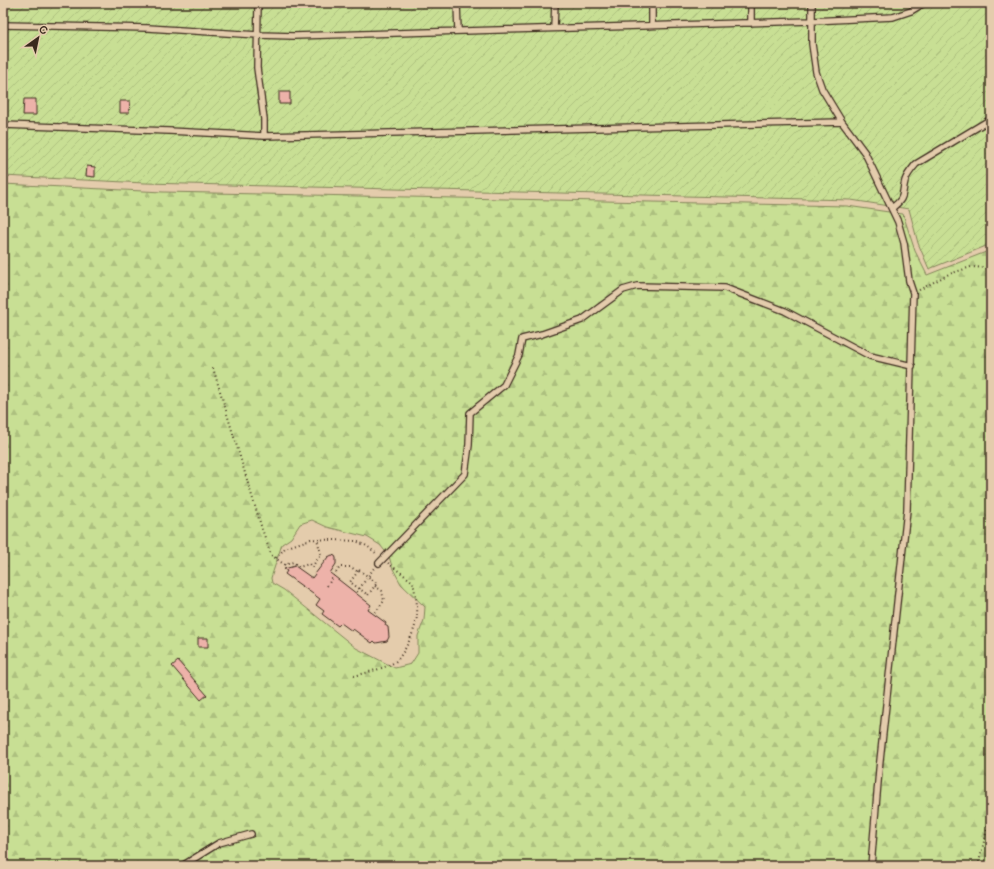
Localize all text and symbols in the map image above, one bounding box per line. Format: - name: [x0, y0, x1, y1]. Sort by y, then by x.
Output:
- north arrow: [18, 18, 58, 58]
- text: С: [36, 22, 50, 38]

